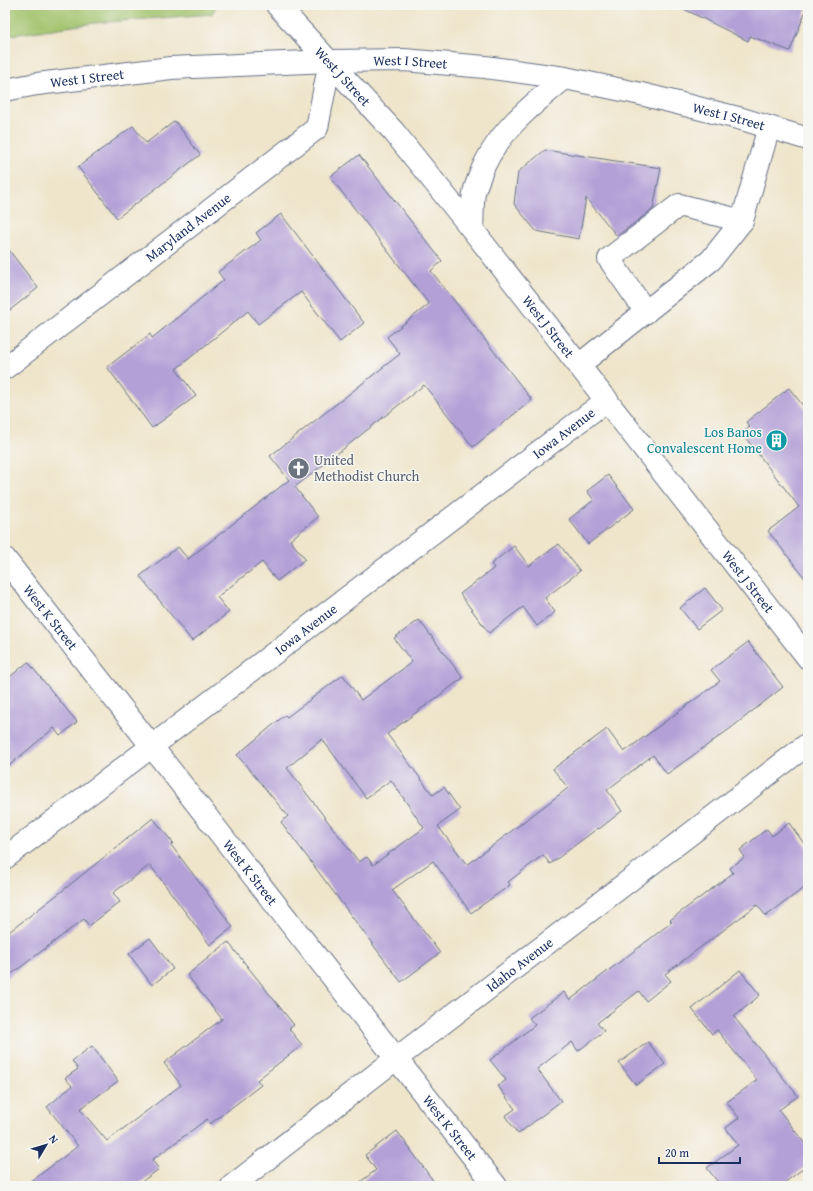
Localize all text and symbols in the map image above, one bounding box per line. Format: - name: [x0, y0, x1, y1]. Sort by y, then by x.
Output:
- street label: West J Street: [310, 42, 375, 111]
- street label: West I Street: [373, 50, 448, 74]
- street label: West I Street: [49, 64, 125, 92]
- street label: West I Street: [690, 97, 768, 135]
- street label: Maryland Avenue: [141, 188, 235, 266]
- street label: West J Street: [518, 291, 579, 362]
- street label: Iowa Avenue: [528, 402, 599, 463]
- place label: Los Banos Convalescent Home: [647, 422, 762, 458]
- building icon: Los Banos Convalescent Home: [764, 427, 790, 453]
- place label: United Methodist Church: [314, 450, 420, 486]
- church icon: United Methodist Church: [286, 455, 312, 481]
- street label: West J Street: [717, 546, 779, 617]
- street label: West K Street: [19, 580, 83, 654]
- street label: Iowa Avenue: [270, 599, 342, 659]
- street label: West K Street: [218, 835, 282, 909]
- street label: Idaho Avenue: [482, 932, 558, 997]
- street label: West K Street: [418, 1090, 482, 1165]
- north arrow: [26, 1125, 66, 1165]
- text: N: [45, 1131, 63, 1147]
- scale bar: [659, 1139, 740, 1165]
- text: 20 m: [665, 1144, 689, 1161]

